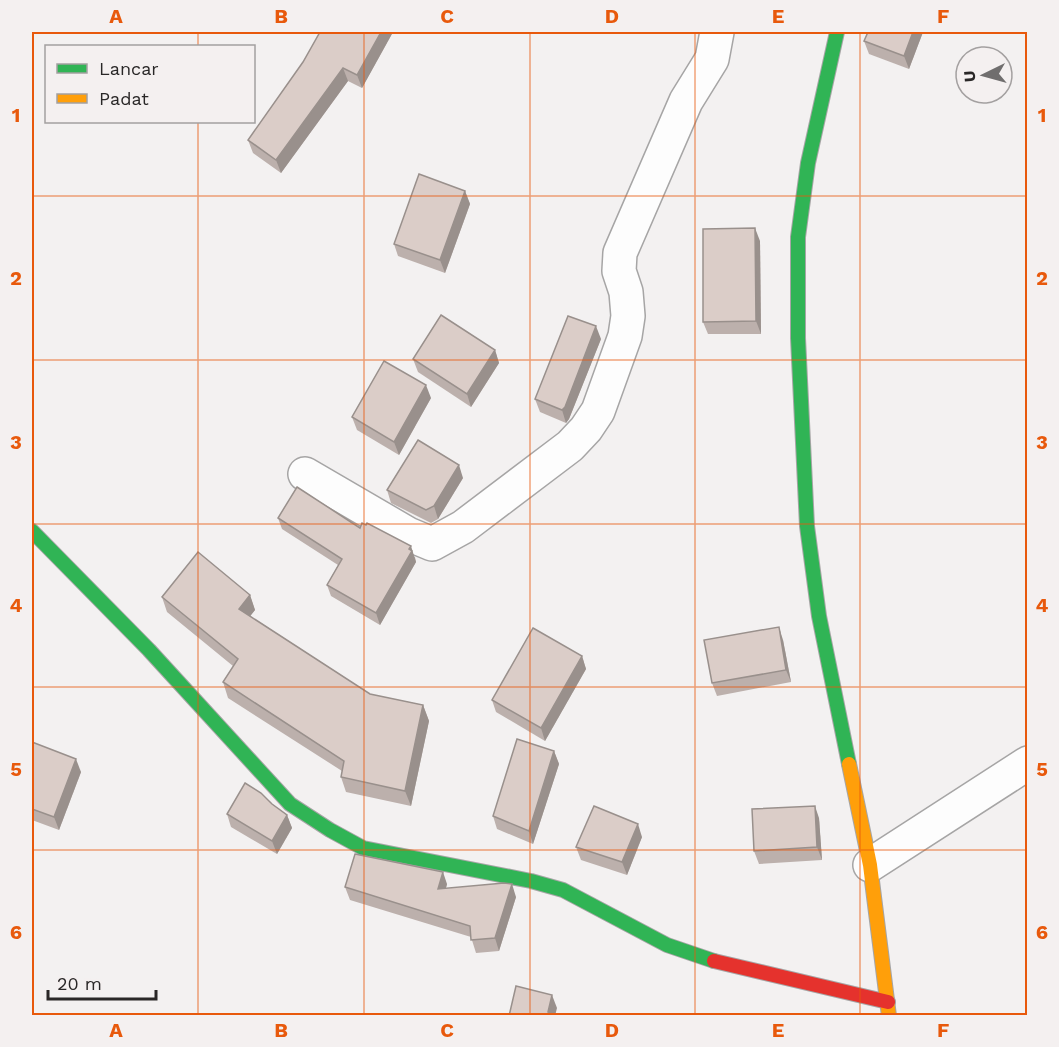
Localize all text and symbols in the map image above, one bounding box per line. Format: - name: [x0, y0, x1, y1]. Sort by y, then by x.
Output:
- text: A: [109, 4, 123, 28]
- text: B: [274, 4, 288, 28]
- text: C: [440, 4, 454, 28]
- text: D: [605, 4, 619, 28]
- text: E: [772, 4, 784, 28]
- text: F: [937, 4, 949, 28]
- legend: [45, 45, 255, 123]
- north arrow: [954, 45, 1014, 105]
- text: Lancar: [99, 58, 159, 79]
- text: U: [960, 70, 980, 83]
- text: Padat: [99, 88, 149, 109]
- text: 1: [12, 103, 20, 127]
- text: 1: [1038, 103, 1046, 127]
- text: 2: [10, 266, 22, 290]
- text: 2: [1036, 266, 1048, 290]
- text: 3: [10, 430, 22, 454]
- text: 3: [1036, 430, 1048, 454]
- text: 4: [10, 593, 23, 617]
- text: 4: [1036, 593, 1049, 617]
- text: 5: [10, 757, 22, 781]
- text: 5: [1036, 757, 1048, 781]
- text: 6: [10, 920, 22, 944]
- text: 6: [1036, 920, 1048, 944]
- scale bar: [48, 963, 156, 1001]
- text: 20 m: [57, 973, 102, 994]
- text: A: [109, 1018, 123, 1042]
- text: B: [274, 1018, 288, 1042]
- text: C: [440, 1018, 454, 1042]
- text: D: [605, 1018, 619, 1042]
- text: E: [772, 1018, 784, 1042]
- text: F: [937, 1018, 949, 1042]

